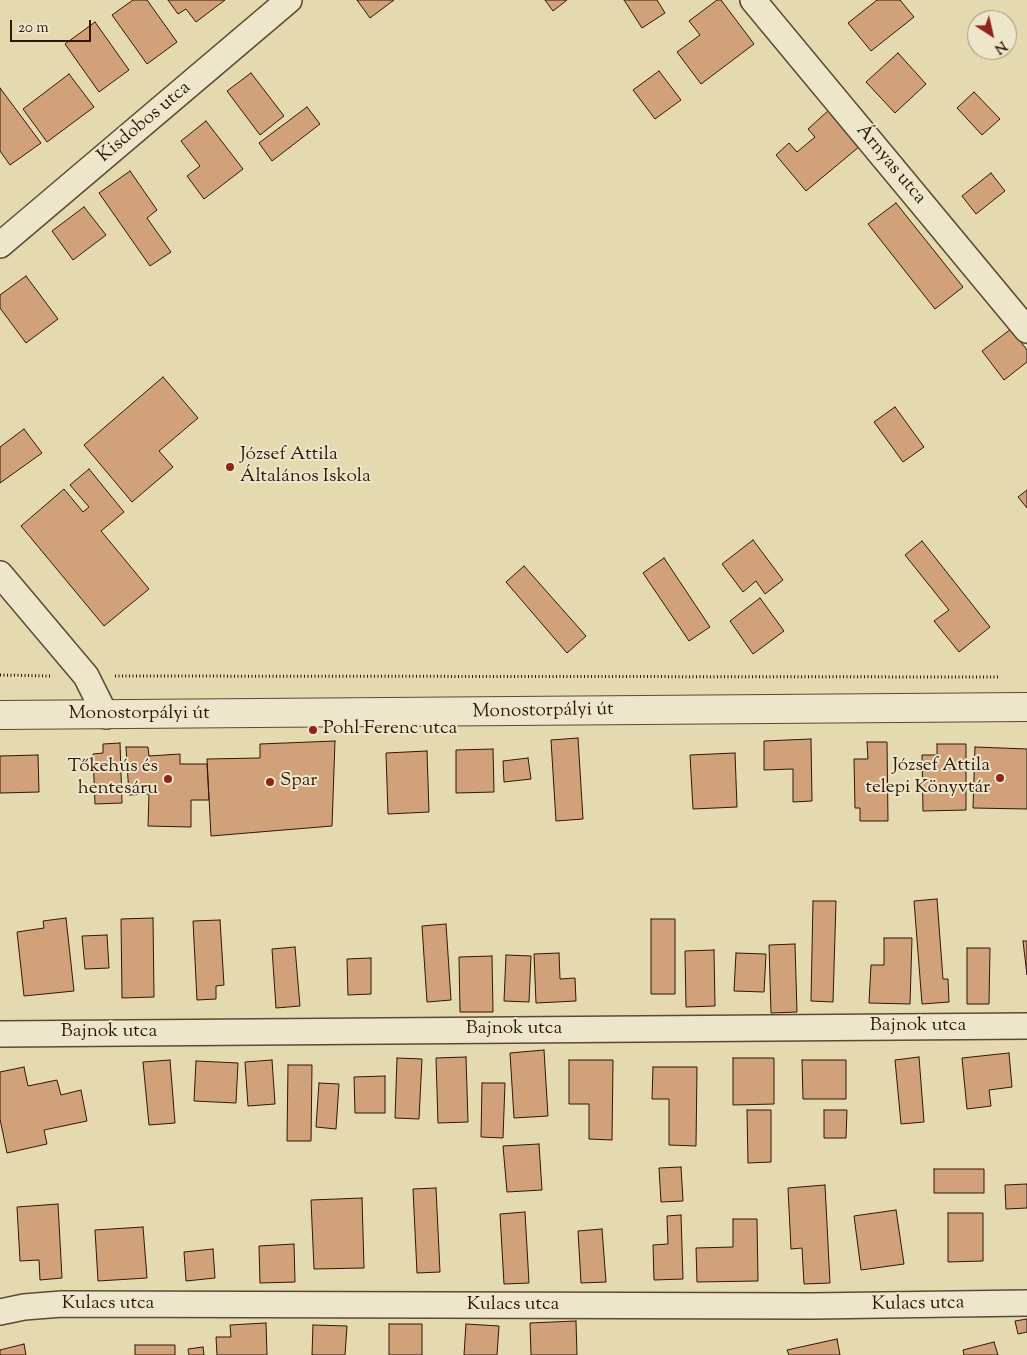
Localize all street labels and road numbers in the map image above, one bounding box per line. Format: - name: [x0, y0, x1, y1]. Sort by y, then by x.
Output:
- street label: Kisdobos utca: [94, 77, 196, 169]
- street label: Árnyas utca: [850, 120, 930, 210]
- street label: Monostorpályi út: [472, 699, 614, 725]
- street label: Monostorpályi út: [68, 704, 210, 726]
- street label: Bajnok utca: [870, 1016, 966, 1038]
- street label: Bajnok utca: [466, 1019, 562, 1041]
- street label: Bajnok utca: [61, 1022, 157, 1044]
- street label: Kulacs utca: [871, 1293, 965, 1317]
- street label: Kulacs utca: [62, 1294, 154, 1316]
- street label: Kulacs utca: [467, 1295, 559, 1317]

